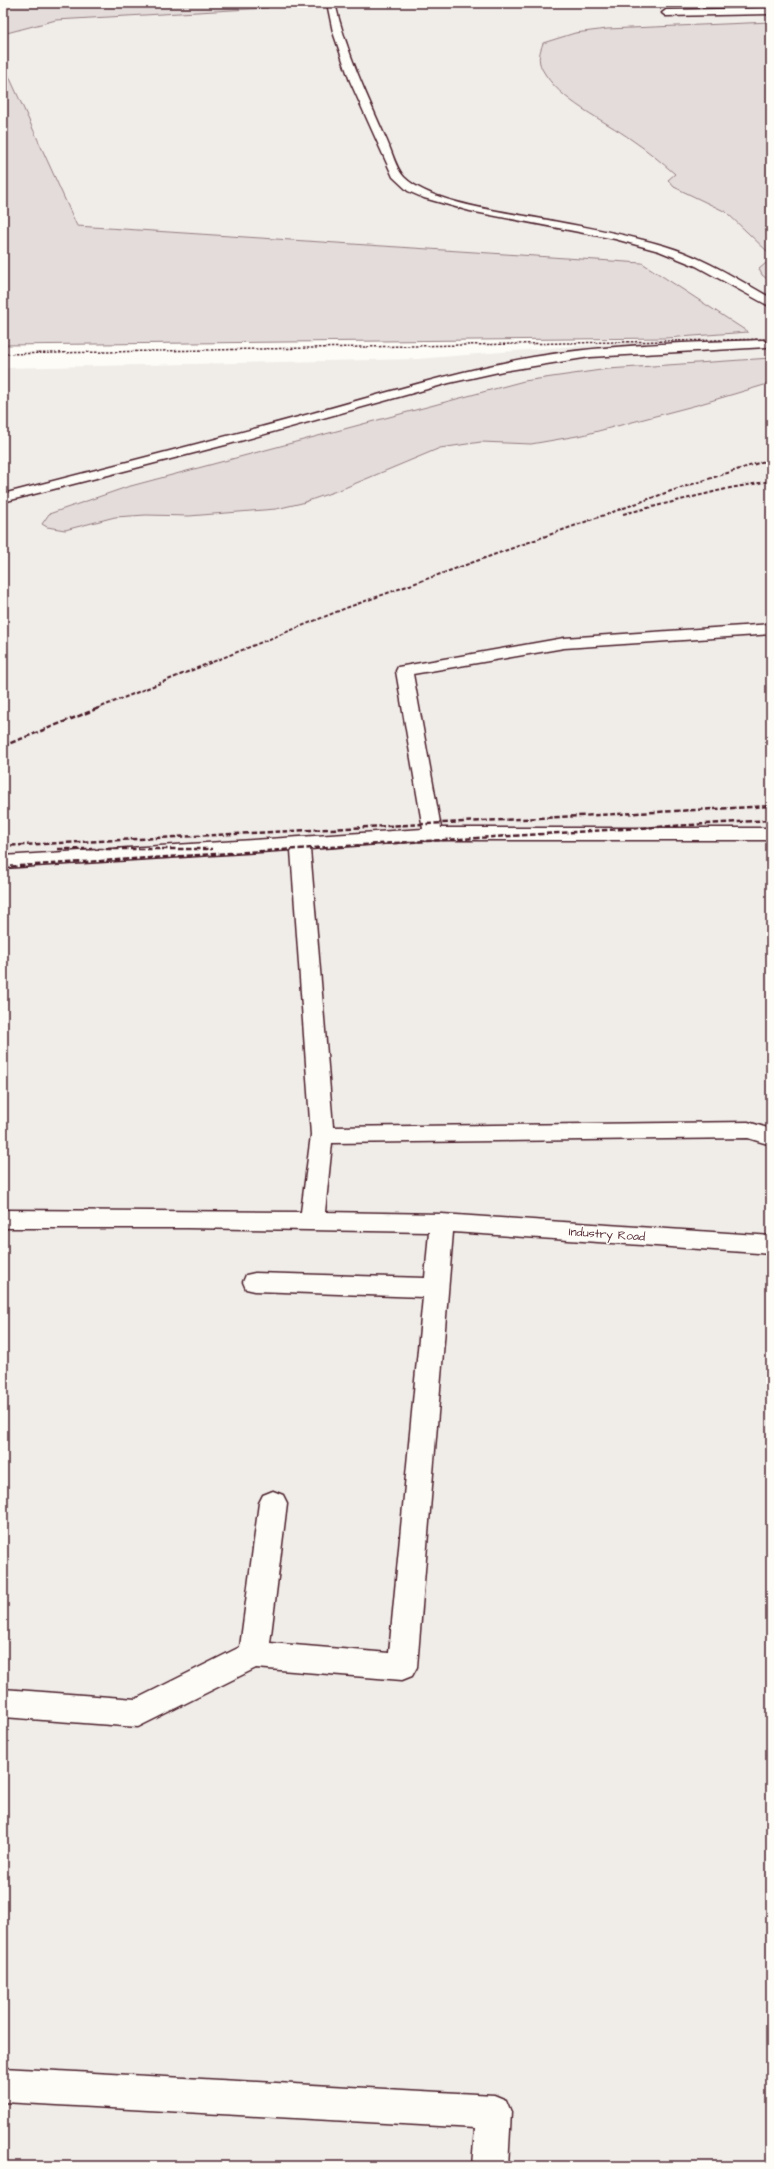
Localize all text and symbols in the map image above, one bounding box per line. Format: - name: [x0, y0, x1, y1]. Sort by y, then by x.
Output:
- street label: Industry Road: [568, 1223, 646, 1247]

